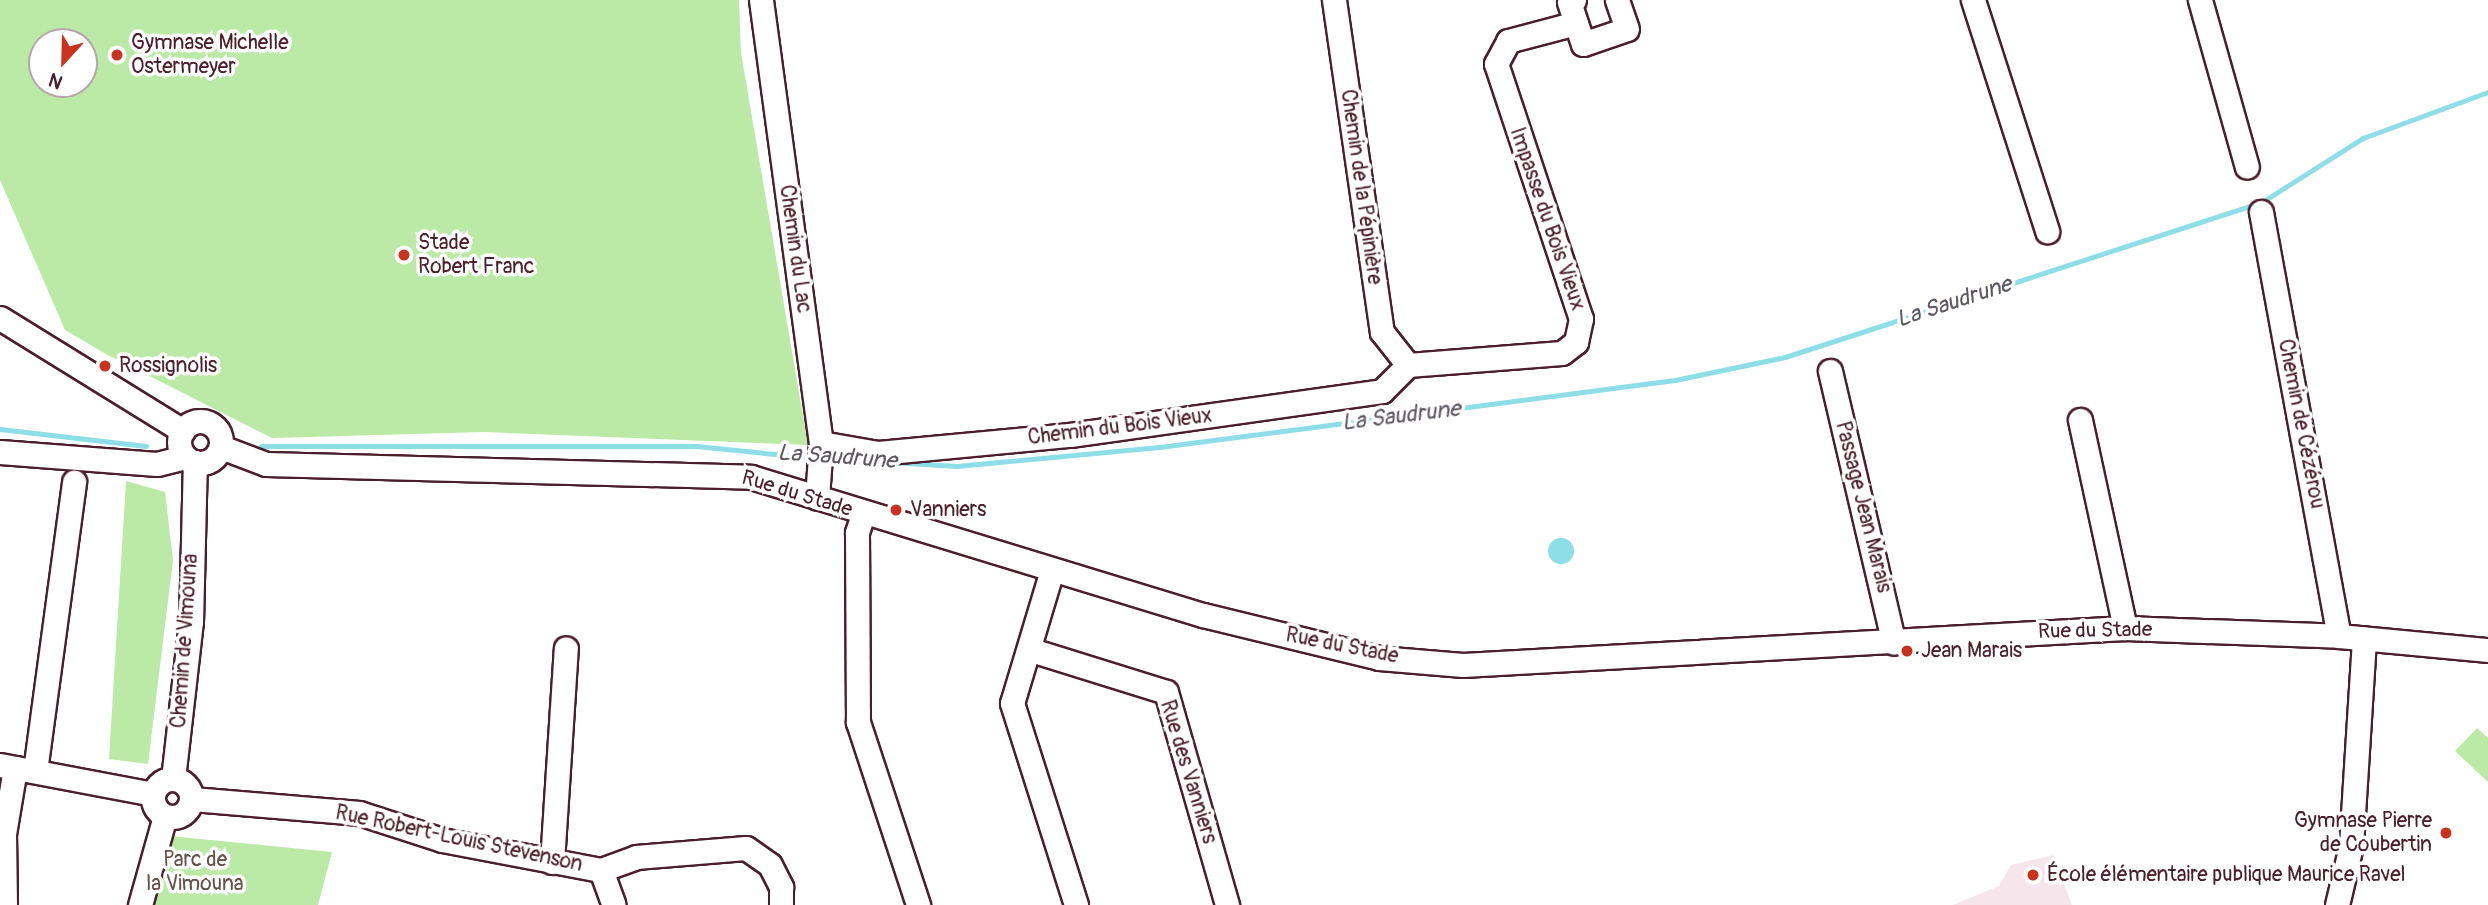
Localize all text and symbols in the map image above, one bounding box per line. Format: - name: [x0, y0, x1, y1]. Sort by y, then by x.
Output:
- north arrow: [28, 28, 98, 98]
- place label: Gymnase Michelle Ostermeyer: [131, 30, 289, 80]
- marker: Gymnase Michelle Ostermeyer: [109, 47, 125, 63]
- text: N: [45, 67, 66, 94]
- street label: Chemin de la Pépinière: [1335, 88, 1387, 286]
- street label: Impasse du Bois Vieux: [1504, 124, 1590, 314]
- street label: Chemin du Lac: [774, 183, 816, 315]
- place label: Stade Robert Franc: [418, 230, 534, 280]
- marker: Stade Robert Franc: [396, 247, 412, 263]
- water label: La Saudrune: [1893, 270, 2015, 334]
- street label: Chemin de Cézérou: [2272, 337, 2330, 511]
- place label: Rossignolis: [119, 353, 217, 379]
- marker: Rossignolis: [97, 358, 113, 374]
- water label: La Saudrune: [1340, 395, 1462, 437]
- street label: Chemin du Bois Vieux: [1026, 403, 1214, 451]
- street label: Passage Jean Marais: [1830, 419, 1896, 595]
- water label: La Saudrune: [777, 439, 897, 475]
- street label: Rue du Stade: [739, 465, 855, 523]
- place label: Vanniers: [910, 497, 986, 523]
- marker: Vanniers: [888, 502, 904, 518]
- street label: Chemin de Vimouna: [166, 553, 204, 729]
- street label: Rue du Stade: [2038, 617, 2152, 645]
- street label: Rue du Stade: [1283, 623, 1401, 669]
- place label: Jean Marais: [1921, 638, 2022, 664]
- marker: Jean Marais: [1899, 643, 1915, 659]
- street label: Rue des Vanniers: [1154, 697, 1222, 847]
- street label: Rue Robert-Louis Stevenson: [333, 800, 585, 878]
- place label: Gymnase Pierre de Coubertin: [2294, 808, 2432, 858]
- marker: Gymnase Pierre de Coubertin: [2438, 825, 2454, 841]
- park label: Parc de la Vimouna: [146, 847, 244, 897]
- place label: École élémentaire publique Maurice Ravel: [2047, 862, 2406, 888]
- marker: École élémentaire publique Maurice Ravel: [2025, 867, 2041, 883]

